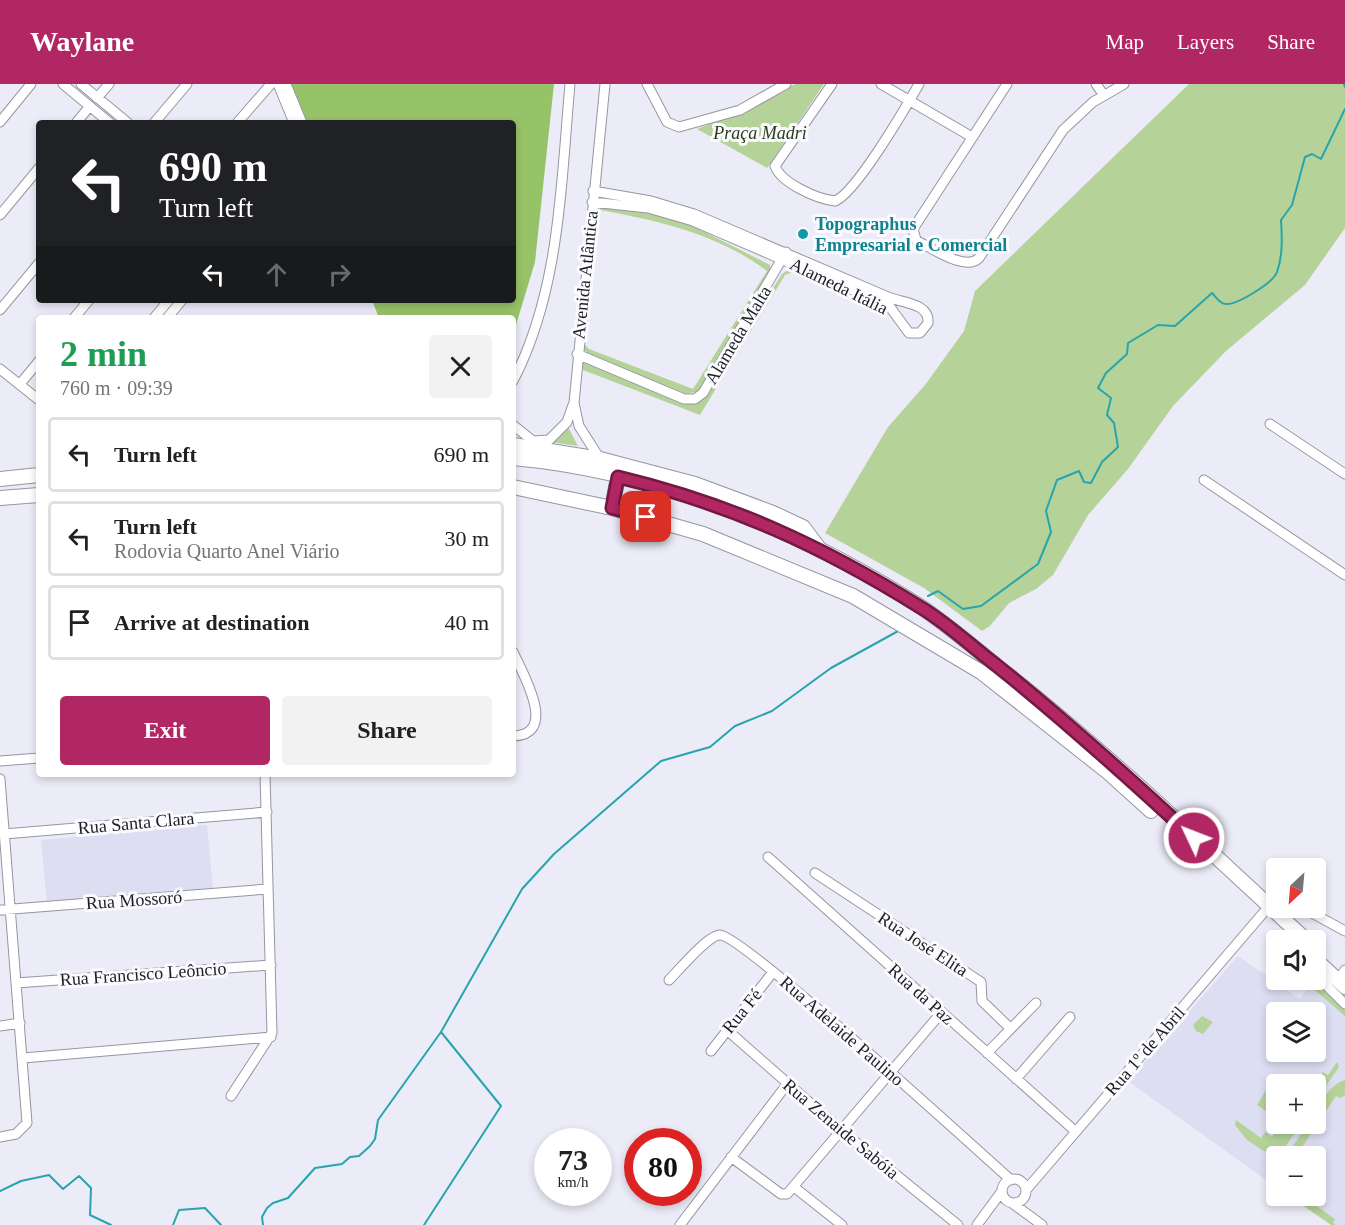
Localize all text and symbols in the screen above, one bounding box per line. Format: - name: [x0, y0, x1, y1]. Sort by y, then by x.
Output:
- text: Waylane: [30, 26, 134, 57]
- text: Map: [1106, 30, 1144, 54]
- text: Layers: [1177, 30, 1234, 54]
- text: Share: [1267, 30, 1315, 54]
- park label: Praça Madri: [712, 123, 807, 143]
- icon: left: [60, 144, 138, 222]
- text: 690 m: [159, 144, 268, 190]
- text: Turn left: [159, 193, 253, 223]
- street label: Avenida Atlântica: [568, 210, 602, 340]
- place label: Topographus Empresarial e Comercial: [815, 214, 1007, 255]
- marker: Topographus Empresarial e Comercial: [796, 227, 810, 241]
- street label: Alameda Itália: [787, 254, 891, 318]
- icon: left: [197, 258, 230, 291]
- icon: ahead: [260, 258, 293, 291]
- icon: right: [323, 258, 356, 291]
- street label: Alameda Malta: [701, 282, 775, 388]
- text: 2 min: [60, 334, 147, 374]
- button: close: [429, 335, 492, 398]
- text: 760 m · 09:39: [60, 377, 173, 399]
- icon: left: [63, 438, 96, 471]
- text: Turn left: [114, 442, 197, 467]
- text: 690 m: [433, 442, 489, 467]
- pin: [620, 491, 671, 542]
- icon: arrive: [629, 500, 662, 533]
- text: Turn left: [114, 514, 197, 539]
- icon: left: [63, 522, 96, 555]
- text: 30 m: [444, 526, 489, 551]
- text: Rodovia Quarto Anel Viário: [114, 540, 340, 562]
- icon: arrive: [63, 606, 96, 639]
- text: Arrive at destination: [114, 610, 310, 635]
- text: 40 m: [444, 610, 489, 635]
- button: Exit: [60, 696, 270, 765]
- button: Share: [282, 696, 492, 765]
- position arrow: [1162, 806, 1226, 870]
- street label: Rua Santa Clara: [77, 808, 195, 838]
- north arrow: [1266, 858, 1326, 918]
- map controls: [1266, 858, 1326, 1206]
- street label: Rua Mossoró: [85, 887, 183, 913]
- street label: Rua José Elita: [874, 908, 972, 980]
- button: sound: [1266, 930, 1326, 990]
- street label: Rua Francisco Leôncio: [59, 958, 227, 990]
- street label: Rua da Paz: [884, 959, 958, 1029]
- street label: Rua Adelaide Paulino: [776, 972, 908, 1090]
- street label: Rua Fé: [718, 985, 766, 1037]
- button: layers: [1266, 1002, 1326, 1062]
- street label: Rua 1º de Abril: [1101, 1003, 1189, 1099]
- button: +: [1266, 1074, 1326, 1134]
- street label: Rua Zenaide Sabóia: [779, 1075, 903, 1183]
- speed limit sign: 80: [624, 1128, 702, 1206]
- text: 73: [558, 1143, 588, 1176]
- button: −: [1266, 1146, 1326, 1206]
- text: km/h: [558, 1174, 588, 1190]

